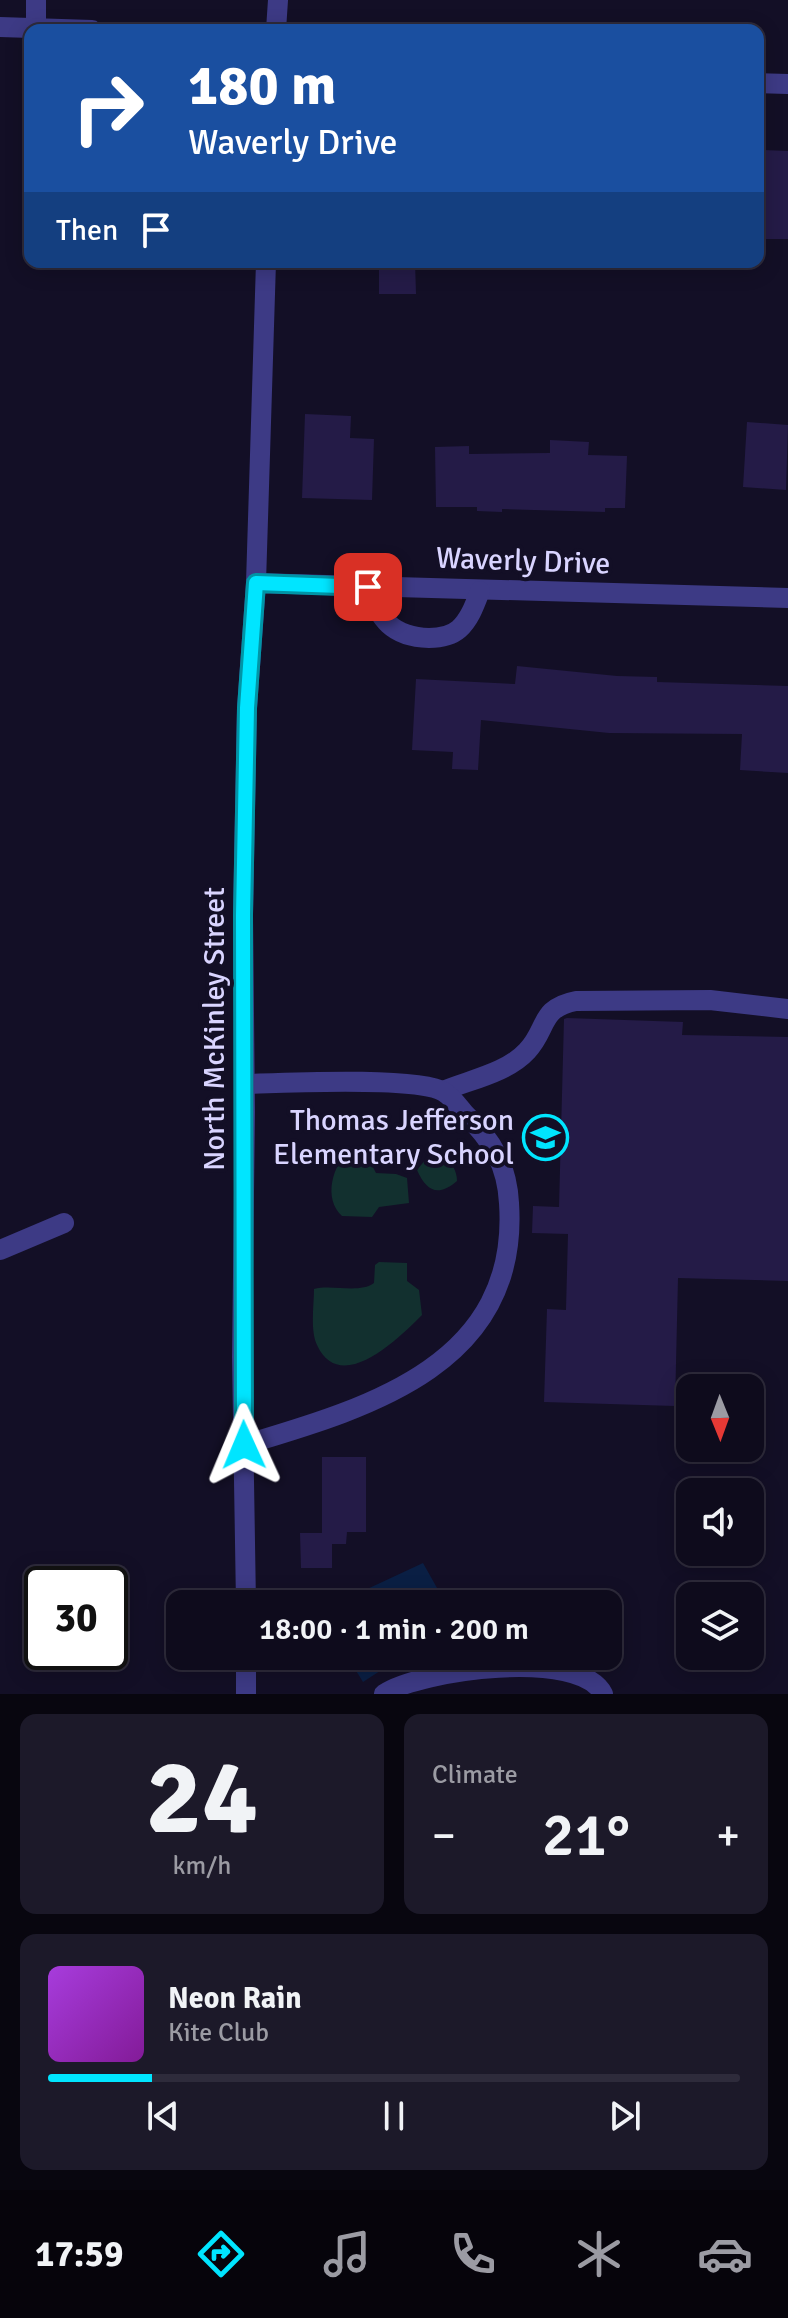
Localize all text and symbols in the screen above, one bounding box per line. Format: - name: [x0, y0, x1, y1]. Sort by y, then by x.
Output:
- text: 180 m: [188, 51, 336, 120]
- icon: right: [56, 56, 160, 160]
- text: Waverly Drive: [188, 120, 398, 165]
- icon: arrive: [134, 208, 178, 252]
- text: Then: [56, 212, 118, 249]
- street label: Waverly Drive: [435, 539, 611, 583]
- pin: [334, 553, 402, 621]
- icon: arrive: [346, 565, 390, 609]
- street label: North McKinley Street: [196, 887, 233, 1171]
- place label: Thomas Jefferson Elementary School: [273, 1102, 514, 1173]
- school or university icon: Thomas Jefferson Elementary School: [521, 1113, 569, 1161]
- north arrow: [676, 1374, 764, 1462]
- map controls: [676, 1374, 764, 1670]
- position arrow: [202, 1403, 286, 1487]
- button: sound: [676, 1478, 764, 1566]
- speed limit sign: 30: [24, 1566, 128, 1670]
- button: layers: [676, 1582, 764, 1670]
- text: 18:00 · 1 min · 200 m: [259, 1611, 529, 1648]
- text: 24: [146, 1734, 258, 1862]
- text: Climate: [432, 1759, 518, 1791]
- text: 21°: [542, 1799, 630, 1873]
- text: −: [432, 1809, 456, 1863]
- text: +: [716, 1809, 740, 1863]
- text: km/h: [173, 1850, 231, 1882]
- text: Neon Rain: [168, 1980, 302, 2017]
- text: Kite Club: [168, 2017, 269, 2049]
- icon: previous: [141, 2094, 185, 2138]
- icon: pause: [372, 2094, 416, 2138]
- icon: next: [603, 2094, 647, 2138]
- icon: directions: [193, 2226, 249, 2282]
- icon: music: [319, 2226, 375, 2282]
- icon: phone: [445, 2226, 501, 2282]
- icon: climate: [571, 2226, 627, 2282]
- icon: car: [697, 2226, 753, 2282]
- text: 17:59: [35, 2232, 123, 2277]

